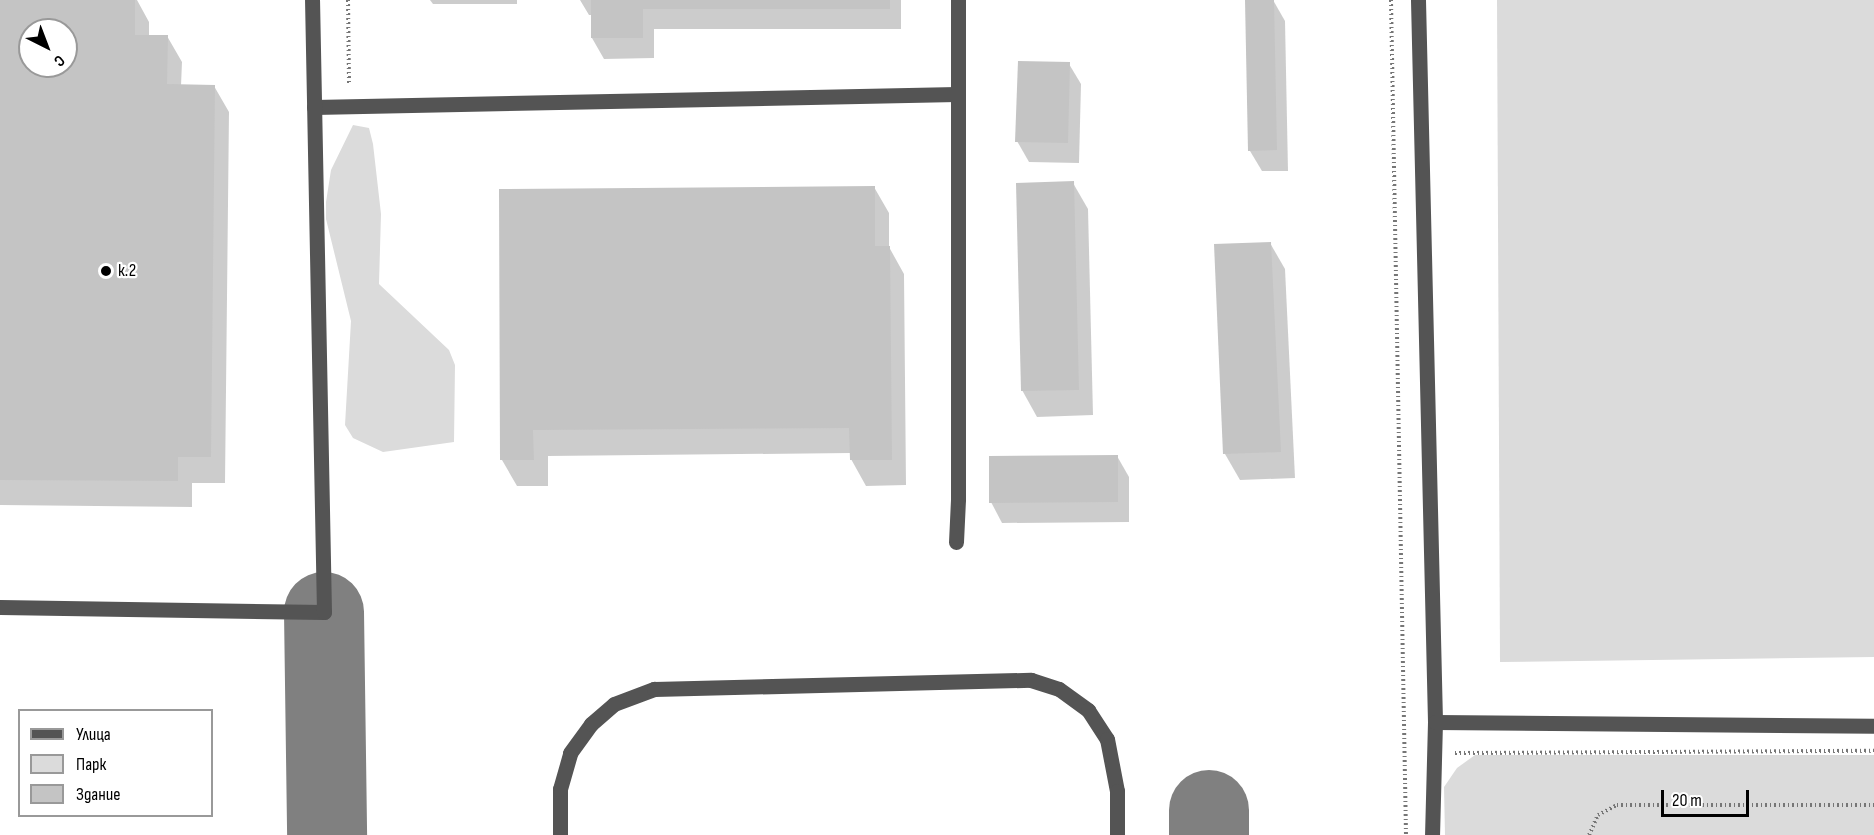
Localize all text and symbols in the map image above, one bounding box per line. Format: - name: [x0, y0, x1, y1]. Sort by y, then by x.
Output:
- north arrow: [18, 18, 78, 78]
- text: С: [50, 50, 68, 70]
- place label: к.2: [118, 260, 136, 282]
- marker: к.2: [99, 264, 113, 278]
- legend: [18, 709, 213, 817]
- text: Улица: [76, 724, 111, 745]
- text: Парк: [76, 754, 106, 775]
- scale bar: [1664, 778, 1752, 816]
- text: Здание: [76, 784, 121, 805]
- text: 20 m: [1672, 790, 1702, 811]

